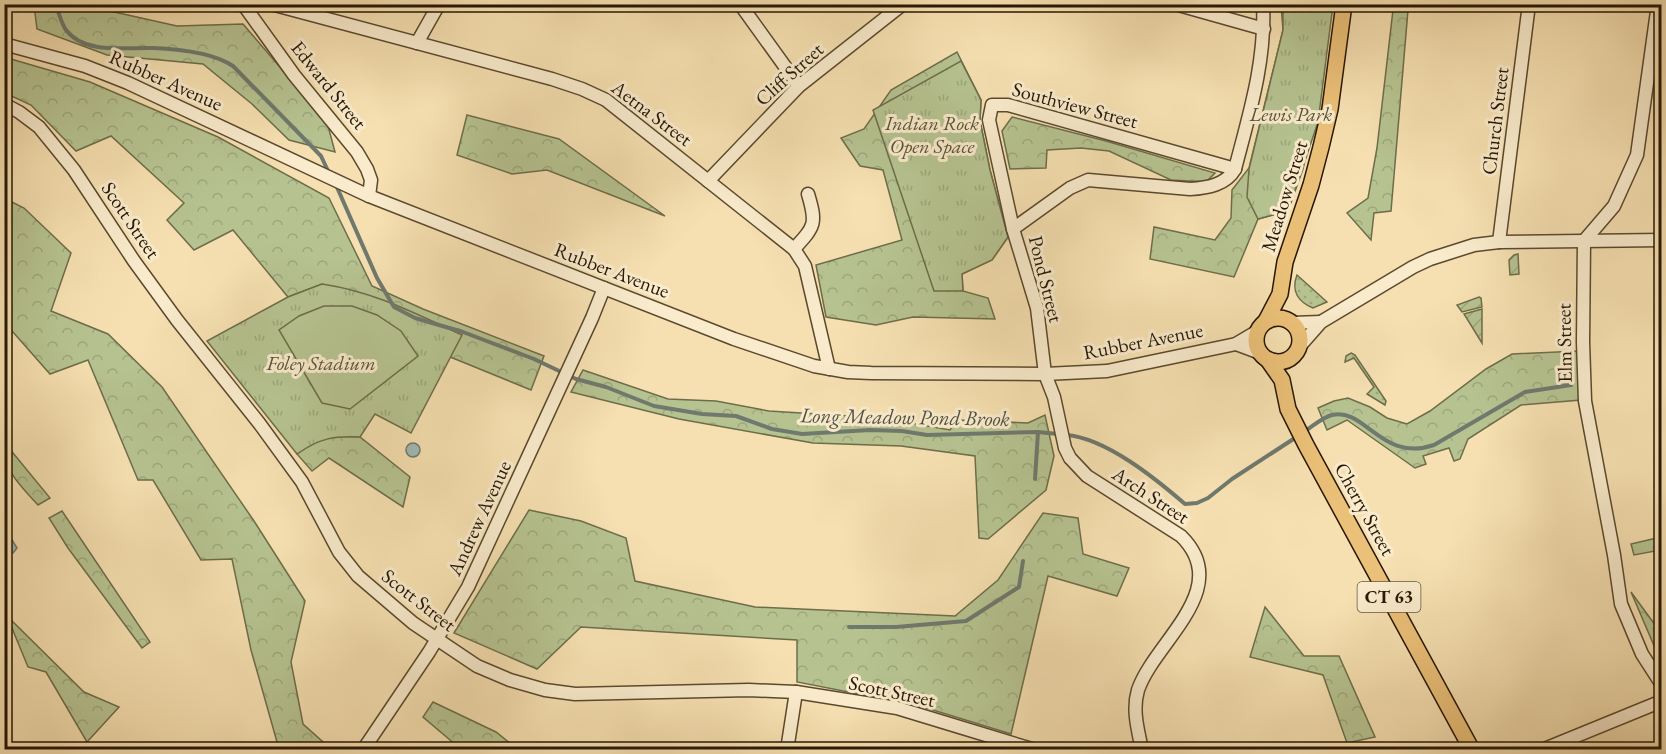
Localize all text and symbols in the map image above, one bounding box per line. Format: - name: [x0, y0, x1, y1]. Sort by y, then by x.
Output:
- street label: Edward Street: [285, 35, 373, 135]
- street label: Cliff Street: [749, 36, 829, 112]
- street label: Rubber Avenue: [105, 43, 227, 117]
- street label: Church Street: [1476, 65, 1515, 176]
- street label: Aetna Street: [606, 74, 698, 152]
- street label: Southview Street: [1009, 76, 1141, 134]
- park label: Lewis Park: [1249, 101, 1332, 127]
- park label: Indian Rock Open Space: [884, 110, 979, 159]
- street label: Meadow Street: [1255, 137, 1313, 255]
- street label: Scott Street: [96, 176, 167, 264]
- street label: Pond Street: [1023, 233, 1070, 326]
- street label: Rubber Avenue: [551, 236, 673, 304]
- street label: Elm Street: [1550, 302, 1578, 383]
- street label: Rubber Avenue: [1081, 317, 1205, 365]
- park label: Foley Stadium: [266, 350, 375, 376]
- water label: Long Meadow Pond Brook: [799, 401, 1010, 432]
- street label: Andrew Avenue: [441, 456, 517, 581]
- street label: Cherry Street: [1329, 458, 1402, 561]
- street label: Arch Street: [1107, 460, 1195, 530]
- street label: Scott Street: [377, 563, 462, 638]
- road number: CT 63: [1358, 582, 1420, 612]
- street label: Scott Street: [847, 669, 938, 713]

